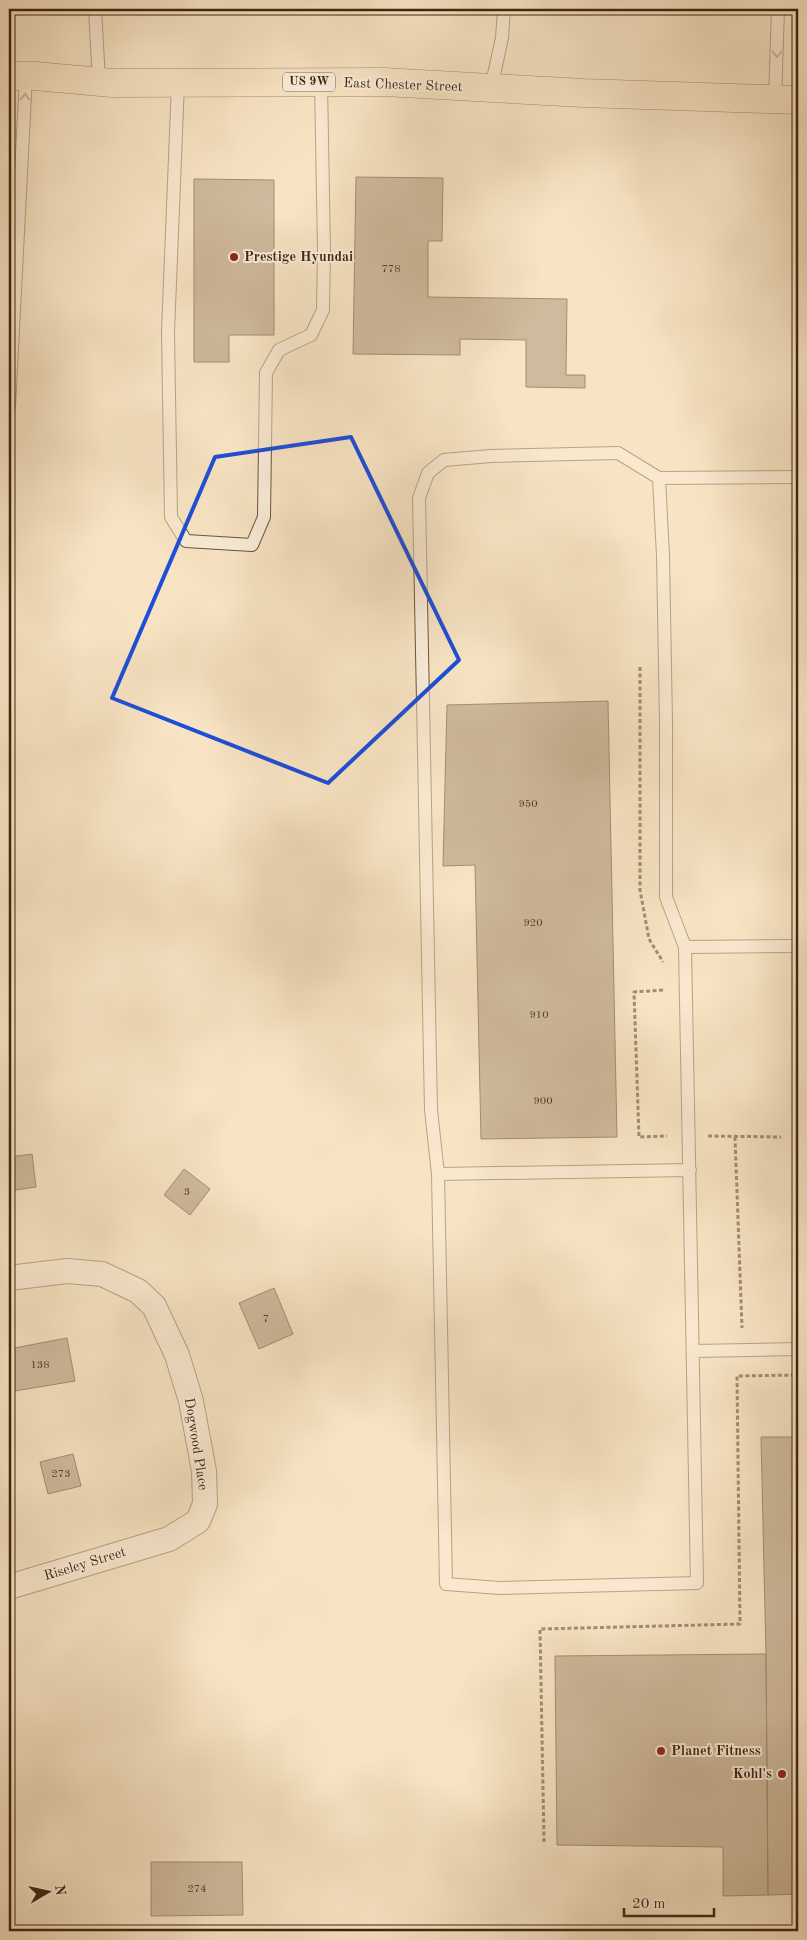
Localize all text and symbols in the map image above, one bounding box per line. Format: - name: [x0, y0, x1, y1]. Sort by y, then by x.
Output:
- one-way arrow: [771, 51, 782, 59]
- road number: US 9W: [283, 72, 335, 91]
- street label: East Chester Street: [343, 76, 463, 94]
- one-way arrow: [20, 92, 30, 100]
- place label: Prestige Hyundai: [244, 250, 353, 264]
- marker: Prestige Hyundai: [228, 251, 240, 263]
- house number: 778: [381, 264, 401, 275]
- house number: 950: [518, 799, 538, 810]
- house number: 920: [523, 918, 543, 929]
- house number: 910: [529, 1010, 549, 1021]
- house number: 900: [533, 1096, 553, 1107]
- house number: 3: [184, 1187, 190, 1198]
- house number: 7: [263, 1314, 269, 1325]
- house number: 138: [30, 1360, 50, 1371]
- street label: Dogwood Place: [182, 1397, 210, 1491]
- house number: 273: [51, 1469, 71, 1480]
- street label: Riseley Street: [42, 1545, 128, 1583]
- place label: Planet Fitness: [671, 1744, 761, 1758]
- marker: Planet Fitness: [655, 1745, 667, 1757]
- place label: Kohl's: [733, 1767, 772, 1781]
- marker: Kohl's: [776, 1768, 788, 1780]
- north arrow: [22, 1868, 72, 1918]
- text: N: [52, 1884, 68, 1897]
- house number: 274: [187, 1884, 207, 1895]
- scale bar: [624, 1885, 714, 1917]
- text: 20 m: [632, 1897, 666, 1912]

